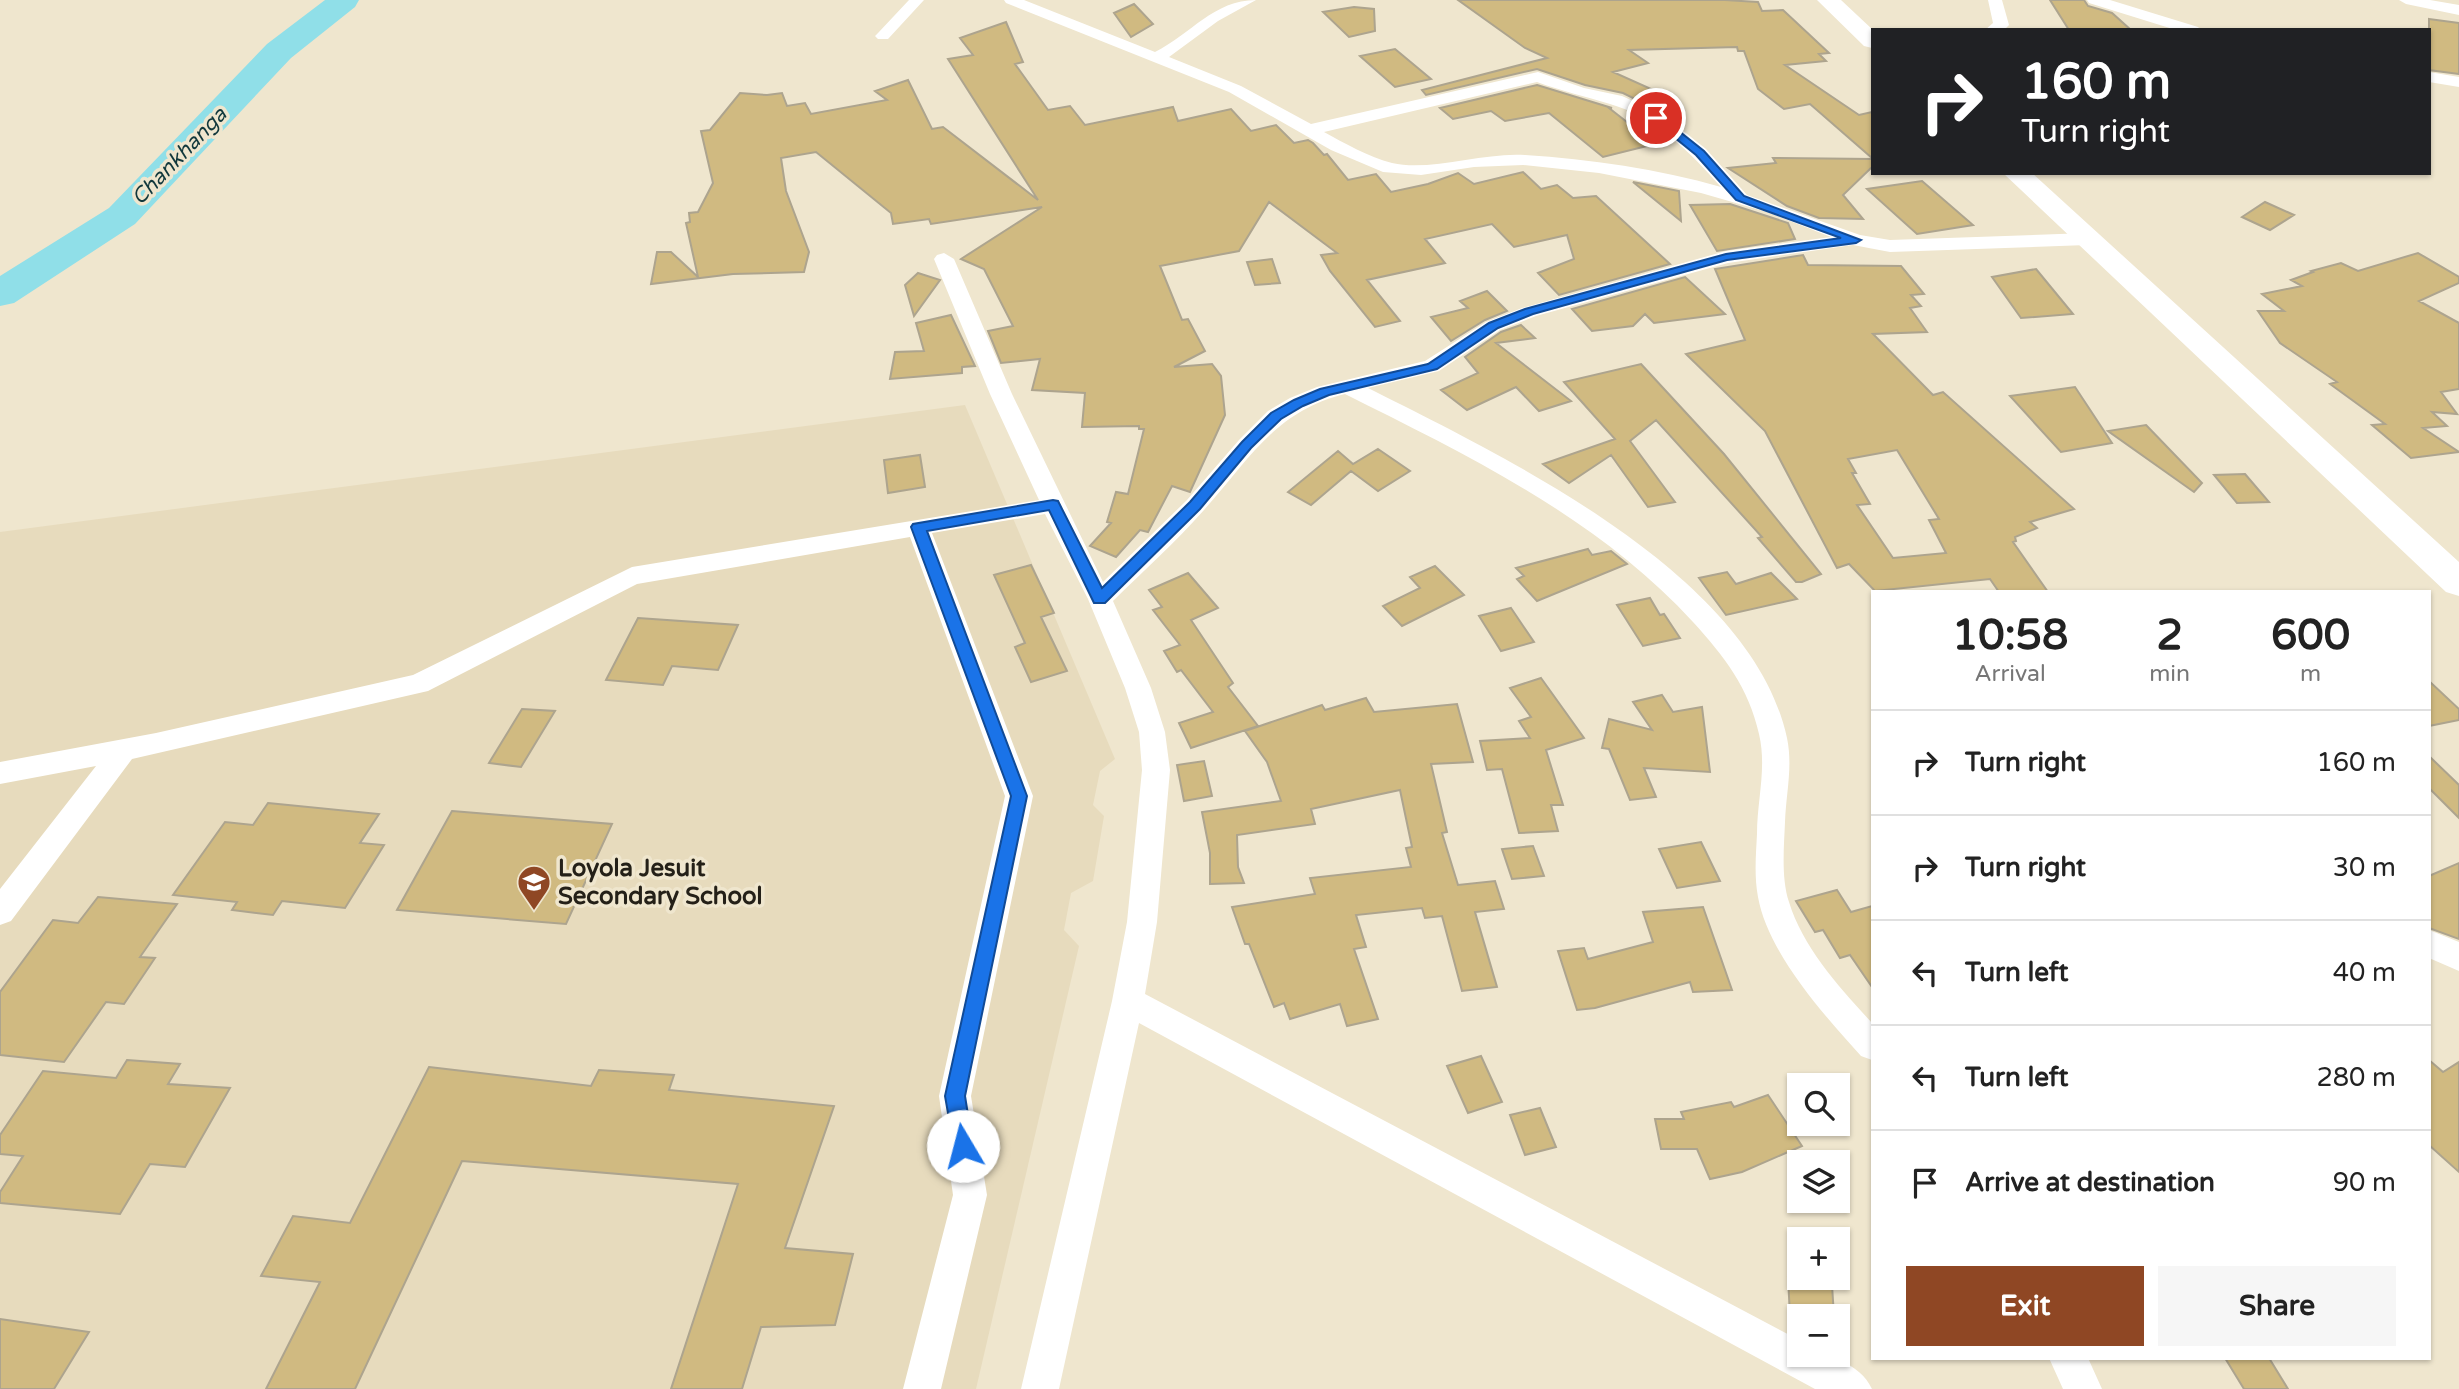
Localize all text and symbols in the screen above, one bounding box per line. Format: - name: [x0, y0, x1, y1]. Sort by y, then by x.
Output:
- text: 160 m: [2021, 53, 2171, 112]
- icon: right: [1906, 56, 1997, 147]
- pin: [1626, 88, 1686, 148]
- icon: arrive: [1637, 99, 1675, 137]
- water label: Chankhanga: [127, 102, 233, 210]
- text: Turn right: [2021, 113, 2170, 151]
- text: 10:58: [1952, 610, 2068, 661]
- text: 2: [2156, 610, 2183, 661]
- text: 600: [2271, 610, 2350, 661]
- text: Arrival: [1975, 660, 2046, 688]
- text: min: [2149, 660, 2190, 688]
- text: m: [2300, 660, 2321, 688]
- icon: right: [1906, 744, 1944, 782]
- text: Turn right: [1965, 747, 2086, 778]
- text: 160 m: [2316, 747, 2396, 778]
- icon: right: [1906, 849, 1944, 887]
- text: Turn right: [1965, 852, 2086, 883]
- text: 30 m: [2333, 852, 2396, 883]
- place label: Loyola Jesuit Secondary School: [558, 854, 763, 911]
- school or university icon: Loyola Jesuit Secondary School: [515, 863, 553, 912]
- icon: left: [1906, 954, 1944, 992]
- text: Turn left: [1965, 957, 2068, 988]
- text: 40 m: [2333, 957, 2396, 988]
- icon: left: [1906, 1059, 1944, 1097]
- text: Turn left: [1965, 1062, 2068, 1093]
- text: 280 m: [2316, 1062, 2396, 1093]
- map controls: [1787, 1073, 1850, 1367]
- button: search: [1787, 1073, 1850, 1136]
- position arrow: [926, 1109, 1000, 1183]
- button: layers: [1787, 1150, 1850, 1213]
- icon: arrive: [1906, 1164, 1944, 1202]
- text: Arrive at destination: [1965, 1167, 2215, 1198]
- text: 90 m: [2333, 1167, 2396, 1198]
- button: +: [1787, 1227, 1850, 1290]
- button: Exit: [1906, 1266, 2144, 1346]
- button: Share: [2158, 1266, 2396, 1346]
- button: −: [1787, 1304, 1850, 1367]

